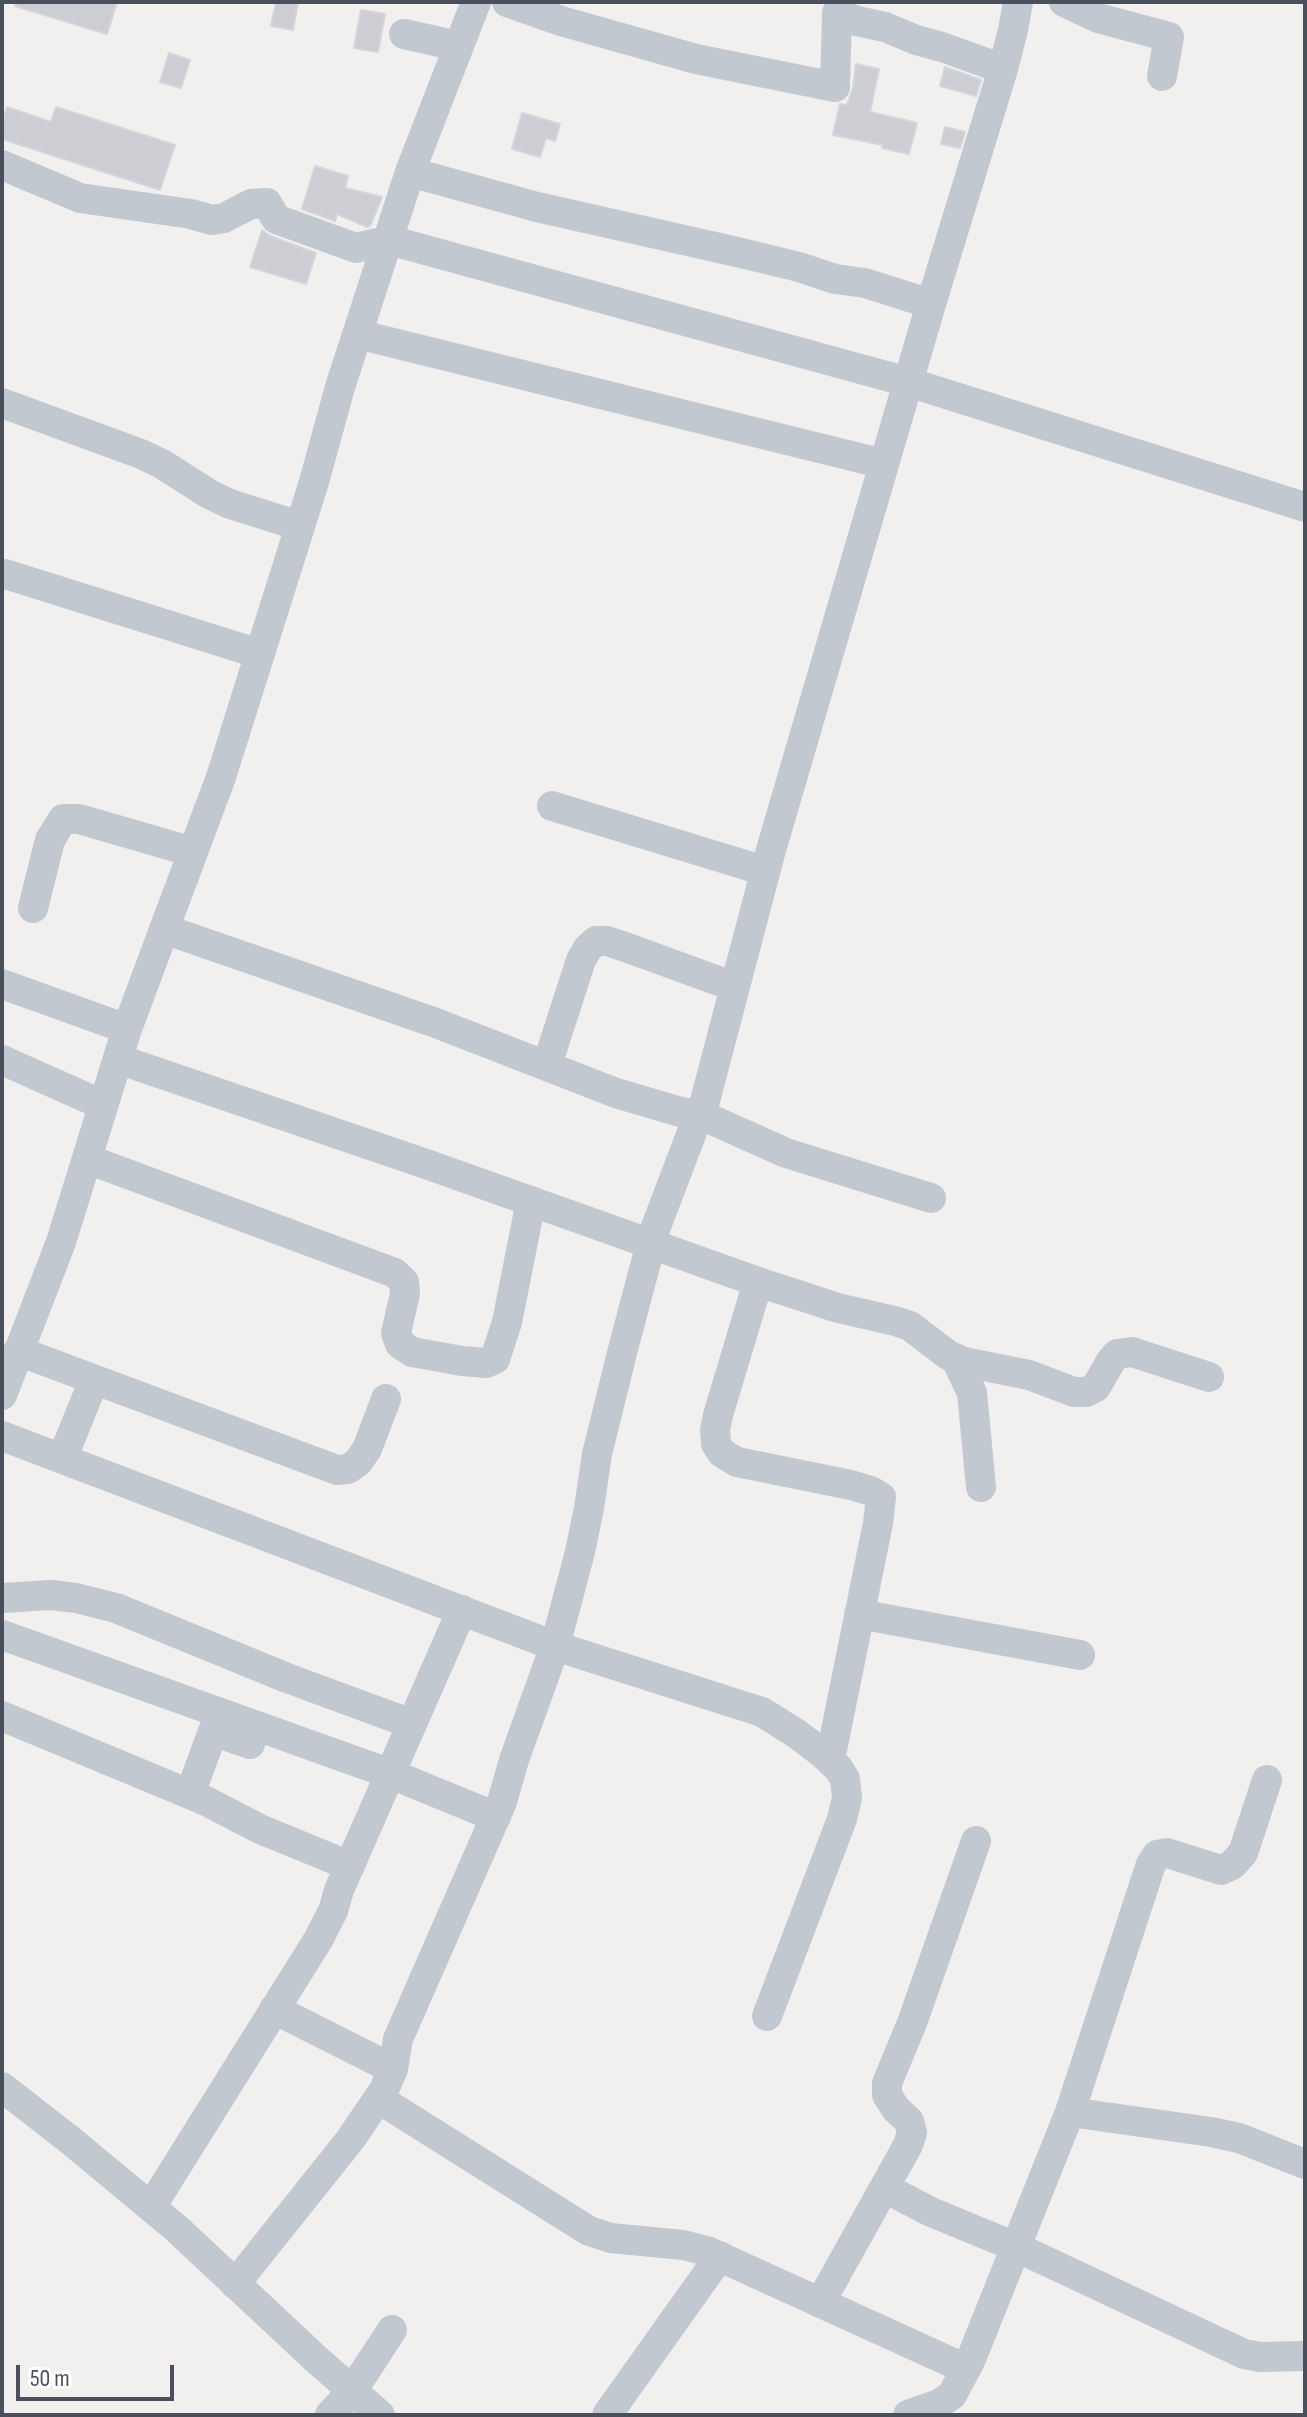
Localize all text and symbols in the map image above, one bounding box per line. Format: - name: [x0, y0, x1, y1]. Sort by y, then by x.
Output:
- scale bar: [20, 2349, 178, 2399]
- text: 50 m: [30, 2364, 70, 2393]

